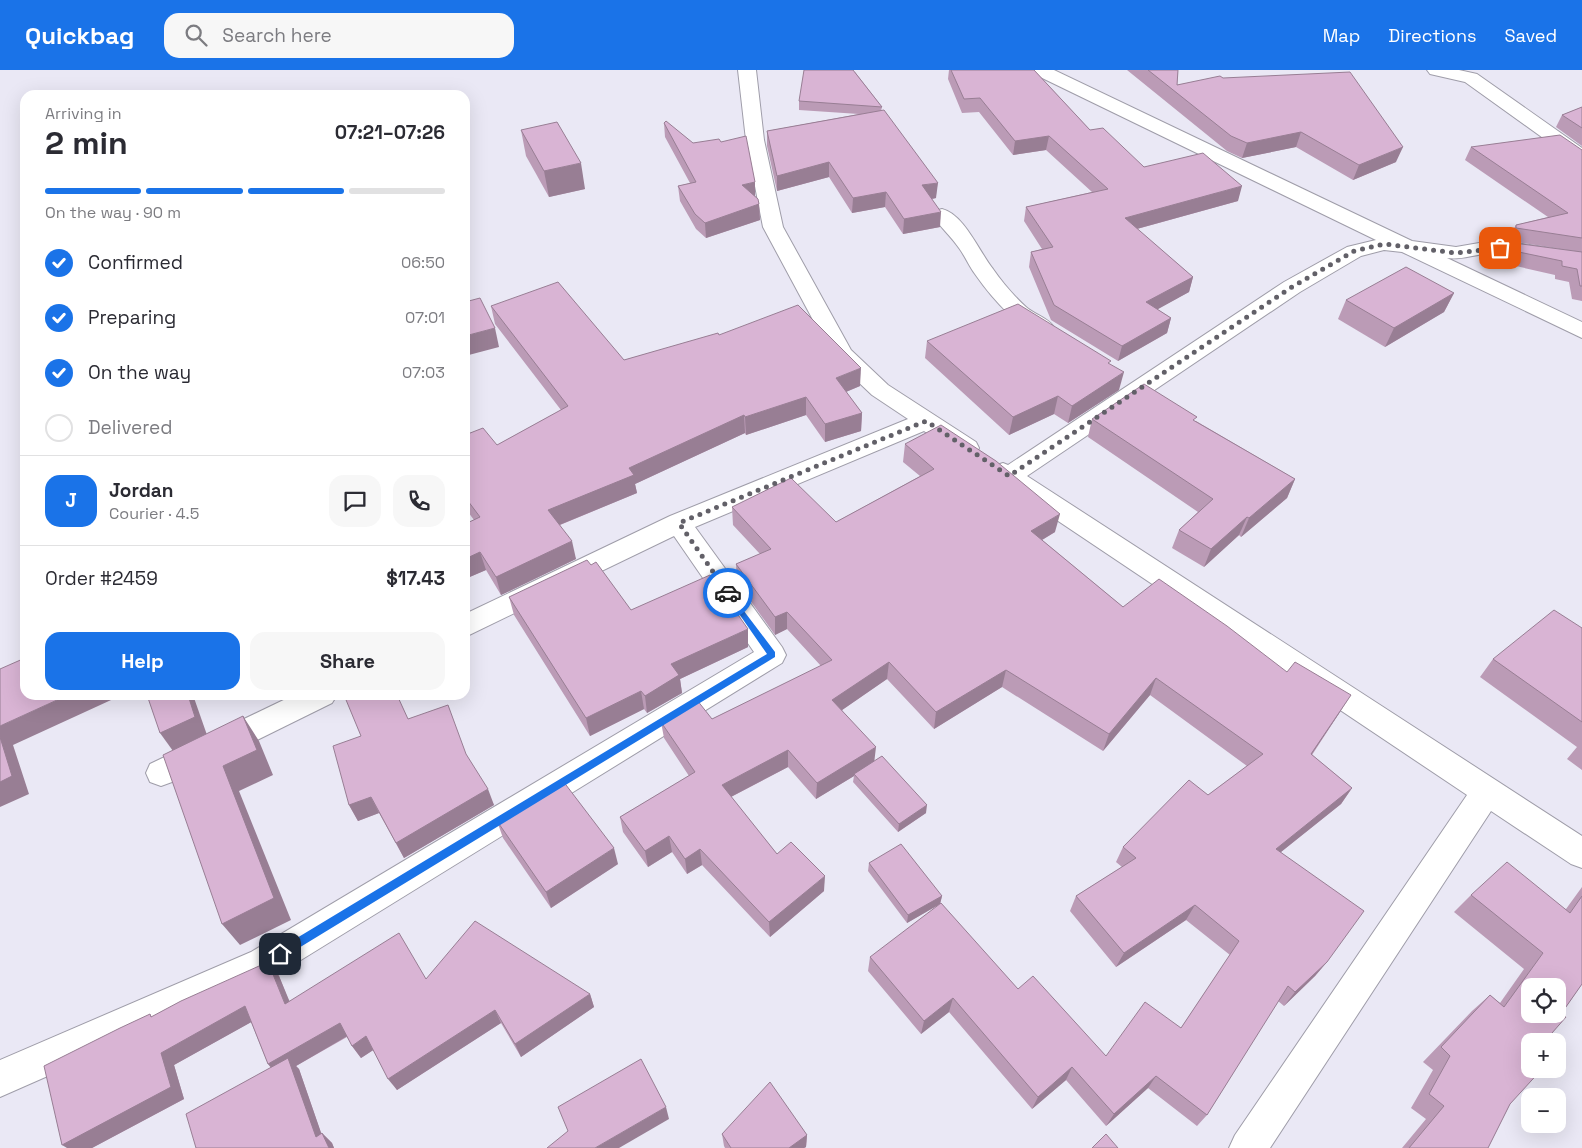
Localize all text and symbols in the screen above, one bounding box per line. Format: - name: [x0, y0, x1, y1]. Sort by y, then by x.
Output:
- search box: [164, 13, 514, 58]
- text: Quickbag: [25, 20, 134, 51]
- icon: search: [182, 21, 210, 49]
- text: Search here: [222, 23, 332, 48]
- text: Map: [1323, 24, 1360, 47]
- text: Directions: [1388, 24, 1477, 47]
- text: Saved: [1505, 24, 1557, 47]
- text: Arriving in: [45, 103, 122, 124]
- text: 07:21–07:26: [335, 120, 445, 145]
- text: 2 min: [45, 123, 128, 163]
- text: On the way · 90 m: [45, 202, 181, 223]
- pin: [1479, 227, 1521, 269]
- icon: bag: [1486, 234, 1514, 262]
- icon: check: [45, 249, 73, 277]
- text: Confirmed: [88, 250, 183, 275]
- text: 06:50: [401, 252, 445, 273]
- icon: check: [45, 304, 73, 332]
- text: Preparing: [88, 305, 176, 330]
- text: 07:01: [405, 307, 445, 328]
- icon: check: [45, 359, 73, 387]
- text: On the way: [88, 360, 191, 385]
- text: 07:03: [402, 362, 445, 383]
- text: Delivered: [88, 415, 173, 440]
- button: chat: [329, 475, 381, 527]
- button: phone: [393, 475, 445, 527]
- text: Jordan: [109, 478, 174, 503]
- text: J: [65, 488, 77, 513]
- text: Courier · 4.5: [109, 503, 199, 524]
- text: Order #2459: [45, 566, 158, 591]
- text: $17.43: [386, 566, 445, 591]
- courier: [703, 568, 753, 618]
- icon: car: [714, 579, 742, 607]
- button: Help: [45, 632, 240, 690]
- button: Share: [250, 632, 445, 690]
- pin: [259, 933, 301, 975]
- icon: home: [266, 940, 294, 968]
- map controls: [1521, 978, 1566, 1133]
- button: locate: [1521, 978, 1566, 1023]
- button: +: [1521, 1033, 1566, 1078]
- button: −: [1521, 1088, 1566, 1133]

